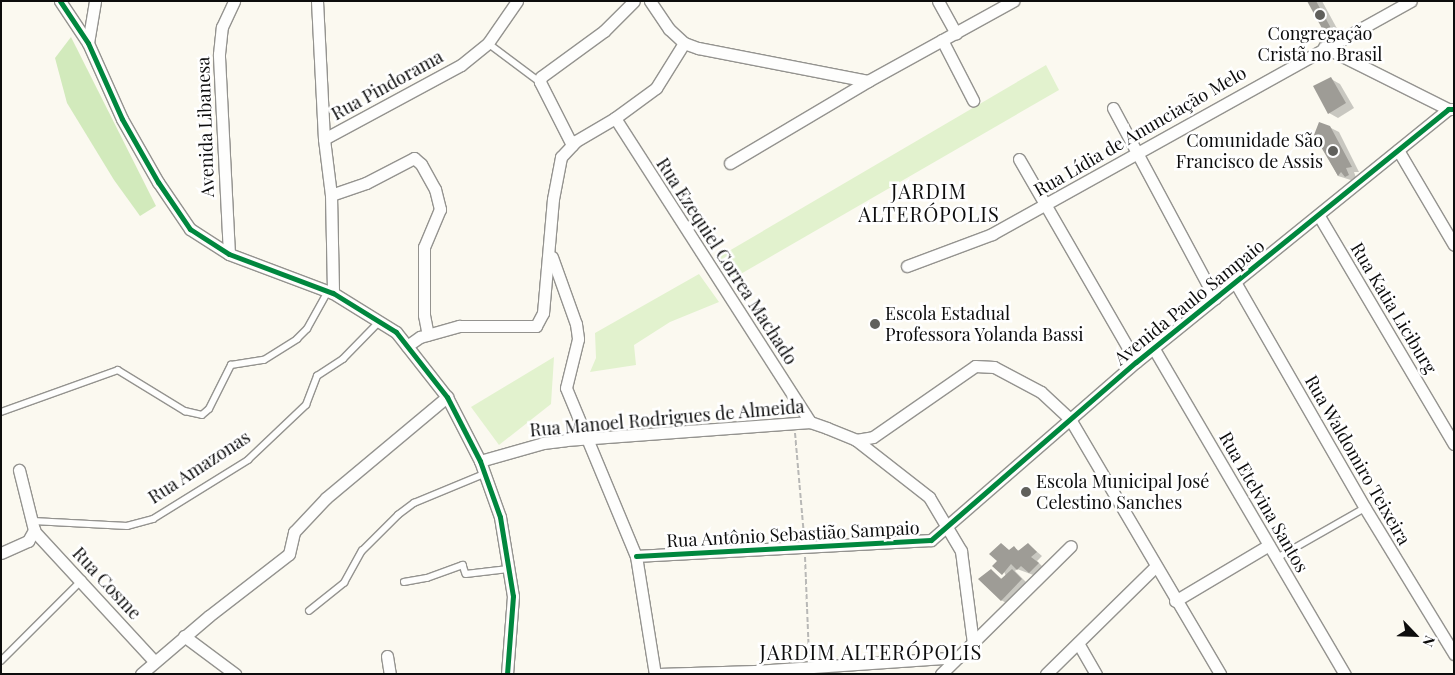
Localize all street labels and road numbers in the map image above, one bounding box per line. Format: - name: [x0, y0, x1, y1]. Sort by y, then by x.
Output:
- street label: Rua Pindorama: [327, 45, 447, 125]
- street label: Avenida Libanesa: [192, 56, 218, 198]
- street label: Rua Lídia de Anunciação Melo: [1030, 61, 1250, 201]
- street label: Rua Ezequiel Correa Machado: [652, 153, 802, 369]
- street label: Avenida Paulo Sampaio: [1109, 235, 1269, 369]
- street label: Rua Katia Liciburg: [1346, 238, 1442, 378]
- street label: Rua Waldomiro Teixeira: [1300, 371, 1416, 549]
- street label: Rua Manoel Rodrigues de Almeida: [528, 395, 806, 441]
- street label: Rua Amazonas: [144, 426, 254, 508]
- street label: Rua Etelvina Santos: [1215, 428, 1313, 576]
- street label: Rua Antônio Sebastião Sampaio: [665, 517, 921, 551]
- street label: Rua Cosme: [68, 542, 146, 624]

